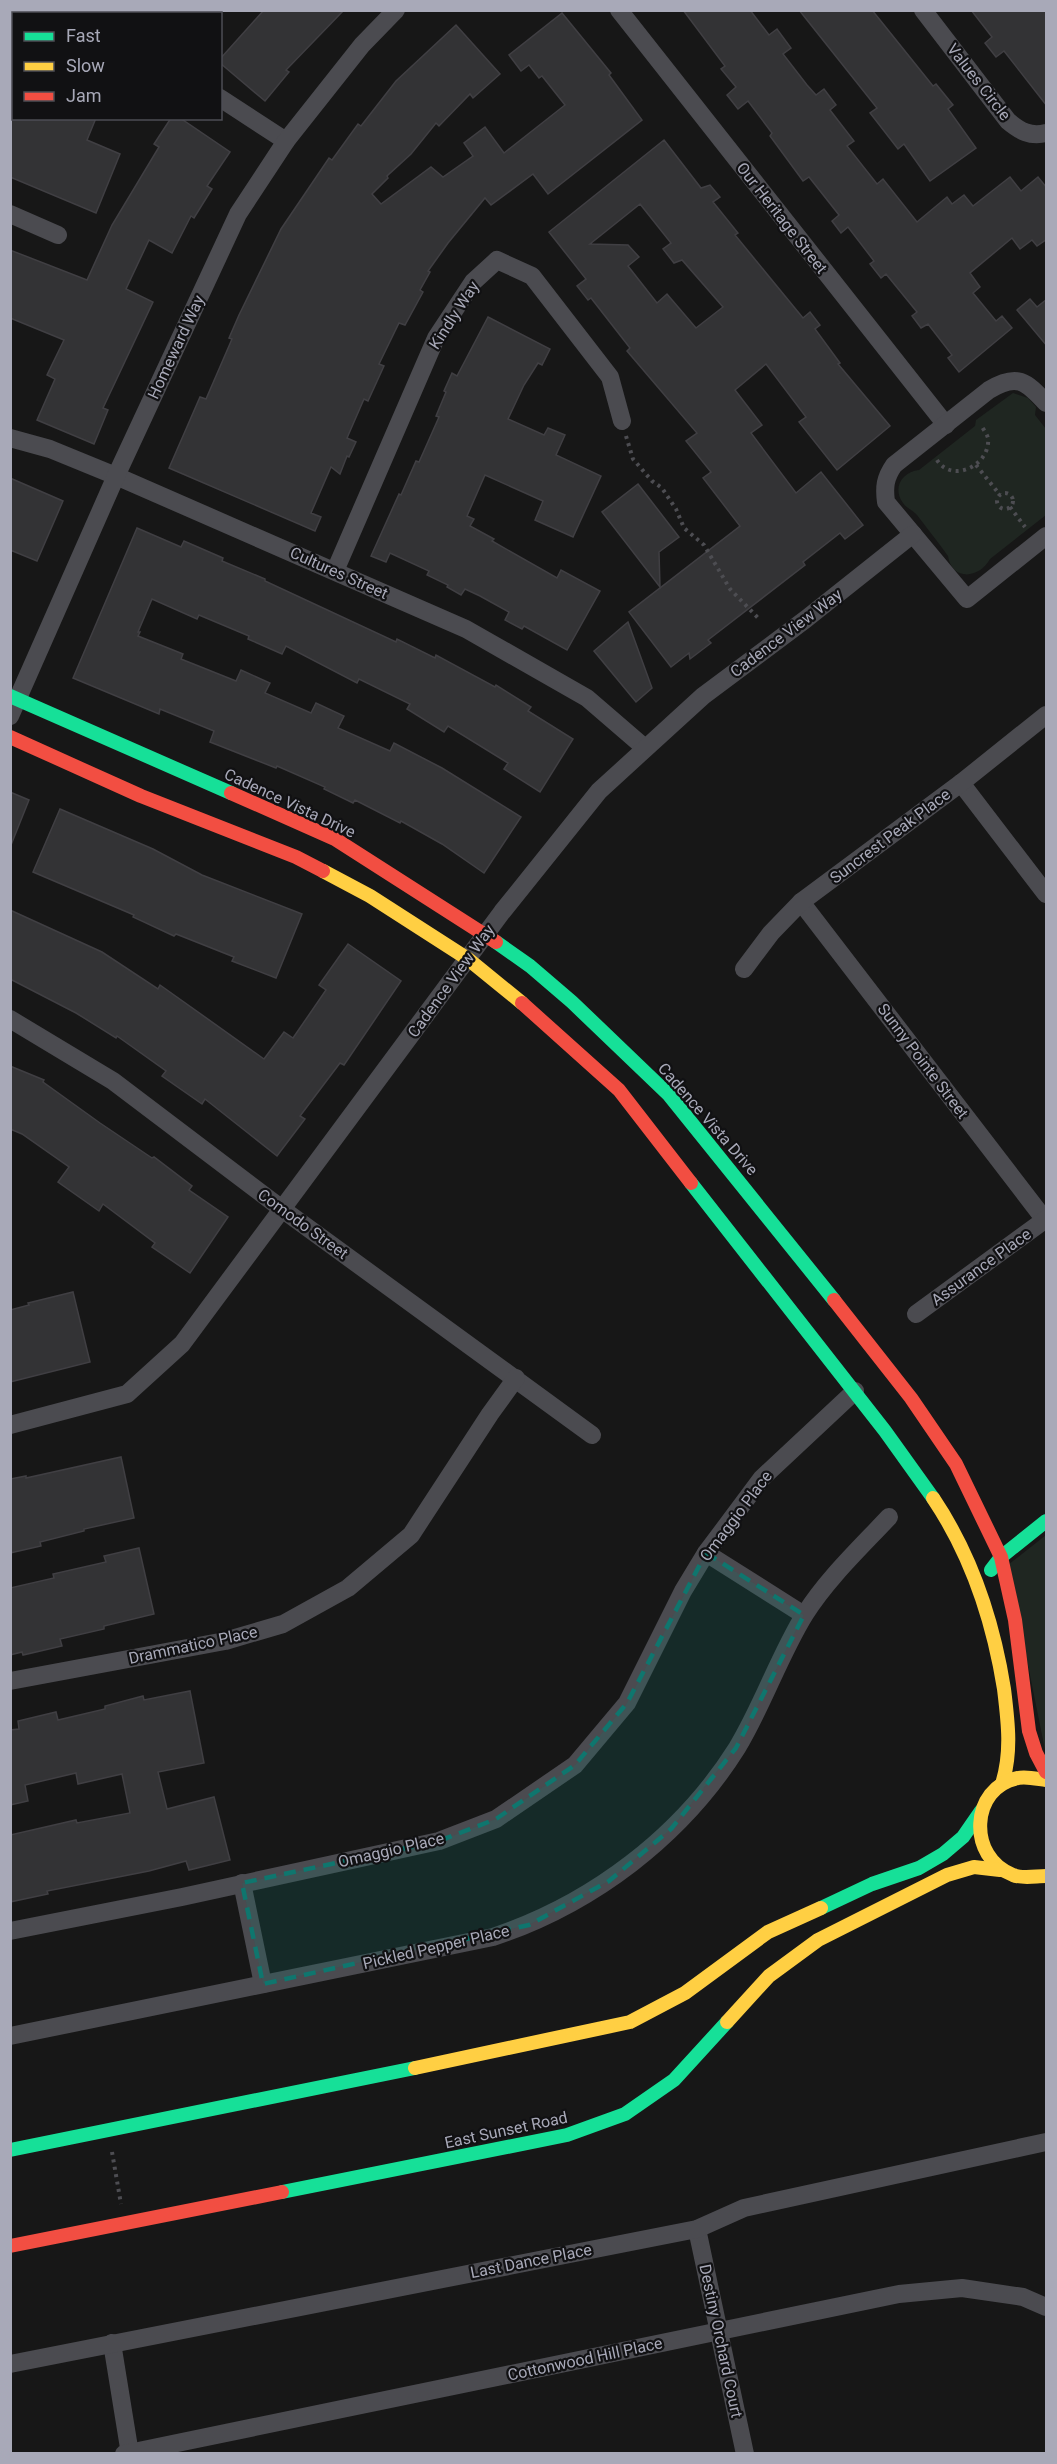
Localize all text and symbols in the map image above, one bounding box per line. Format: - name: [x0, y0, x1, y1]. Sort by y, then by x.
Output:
- legend: [12, 12, 222, 120]
- text: Fast: [66, 25, 101, 46]
- street label: Values Circle: [943, 40, 1015, 124]
- text: Slow: [66, 55, 105, 76]
- text: Jam: [66, 85, 102, 106]
- street label: Our Heritage Street: [733, 159, 831, 277]
- street label: Kindly Way: [425, 277, 483, 353]
- street label: Homeward Way: [144, 292, 208, 402]
- street label: Cultures Street: [287, 543, 391, 603]
- street label: Cadence View Way: [726, 585, 846, 681]
- street label: Cadence Vista Drive: [221, 764, 359, 842]
- street label: Suncrest Peak Place: [826, 785, 954, 887]
- street label: Cadence View Way: [404, 920, 499, 1041]
- street label: Sunny Pointe Street: [874, 1000, 972, 1122]
- street label: Cadence Vista Drive: [654, 1059, 762, 1179]
- street label: Comodo Street: [254, 1185, 352, 1263]
- street label: Assurance Place: [927, 1224, 1035, 1310]
- street label: Omaggio Place: [696, 1467, 776, 1565]
- street label: Drammatico Place: [127, 1622, 259, 1668]
- street label: Omaggio Place: [336, 1829, 446, 1871]
- street label: Pickled Pepper Place: [361, 1921, 511, 1973]
- street label: East Sunset Road: [443, 2108, 569, 2152]
- street label: Last Dance Place: [469, 2240, 593, 2282]
- street label: Destiny Orchard Court: [695, 2262, 747, 2420]
- street label: Cottonwood Hill Place: [506, 2333, 664, 2385]

